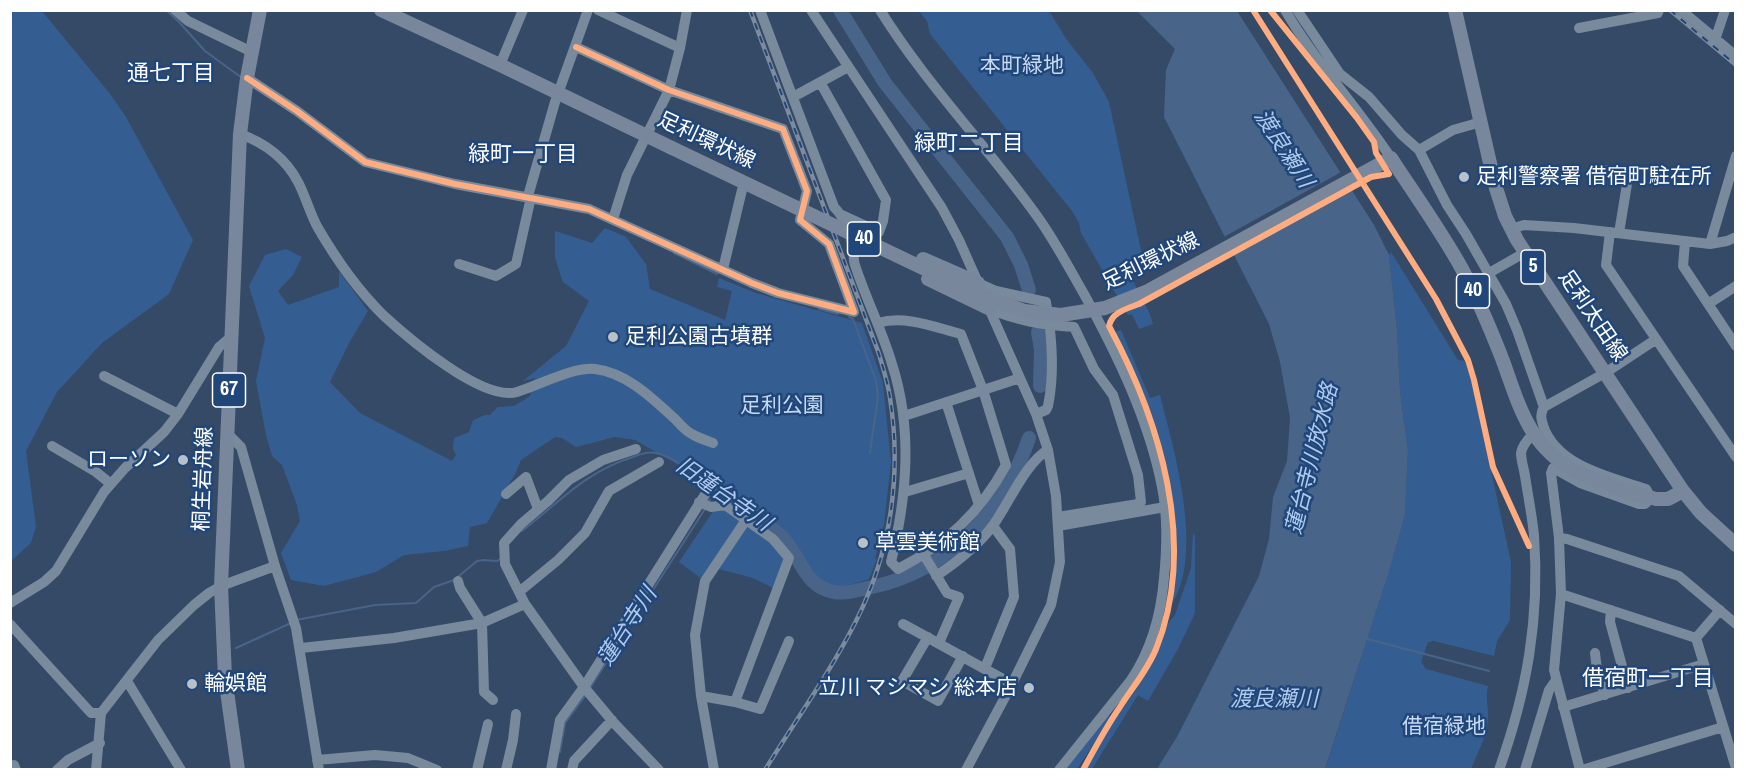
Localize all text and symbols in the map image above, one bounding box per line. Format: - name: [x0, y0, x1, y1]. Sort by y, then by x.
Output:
- park label: 本町緑地: [980, 53, 1064, 79]
- district label: 通七丁目: [127, 61, 215, 87]
- water label: 渡良瀬川: [1248, 105, 1318, 193]
- street label: 足利環状線: [653, 107, 759, 175]
- district label: 緑町二丁目: [914, 131, 1024, 157]
- district label: 緑町一丁目: [468, 142, 578, 168]
- place label: 足利警察署 借宿町駐在所: [1476, 164, 1712, 190]
- marker: 足利警察署 借宿町駐在所: [1457, 170, 1471, 184]
- road number: 40: [848, 222, 880, 256]
- street label: 足利環状線: [1098, 228, 1204, 296]
- road number: 5: [1521, 250, 1545, 284]
- street label: 足利太田線: [1552, 265, 1632, 367]
- road number: 40: [1456, 274, 1490, 308]
- place label: 足利公園古墳群: [625, 324, 772, 350]
- marker: 足利公園古墳群: [606, 330, 620, 344]
- road number: 67: [212, 373, 246, 407]
- water label: 蓮台寺川放水路: [1282, 381, 1344, 537]
- park label: 足利公園: [740, 393, 824, 419]
- street label: 桐生岩舟線: [190, 426, 218, 532]
- place label: ローソン: [87, 447, 171, 473]
- marker: ローソン: [176, 453, 190, 467]
- water label: 旧蓮台寺川: [670, 453, 776, 537]
- place label: 草雲美術館: [875, 530, 980, 556]
- marker: 草雲美術館: [856, 536, 870, 550]
- water label: 蓮台寺川: [593, 583, 663, 671]
- district label: 借宿町一丁目: [1582, 666, 1714, 692]
- place label: 輪娯館: [204, 671, 267, 697]
- place label: 立川 マシマシ 総本店: [818, 675, 1017, 701]
- marker: 輪娯館: [185, 677, 199, 691]
- marker: 立川 マシマシ 総本店: [1022, 681, 1036, 695]
- water label: 渡良瀬川: [1230, 687, 1318, 713]
- park label: 借宿緑地: [1402, 714, 1486, 740]

